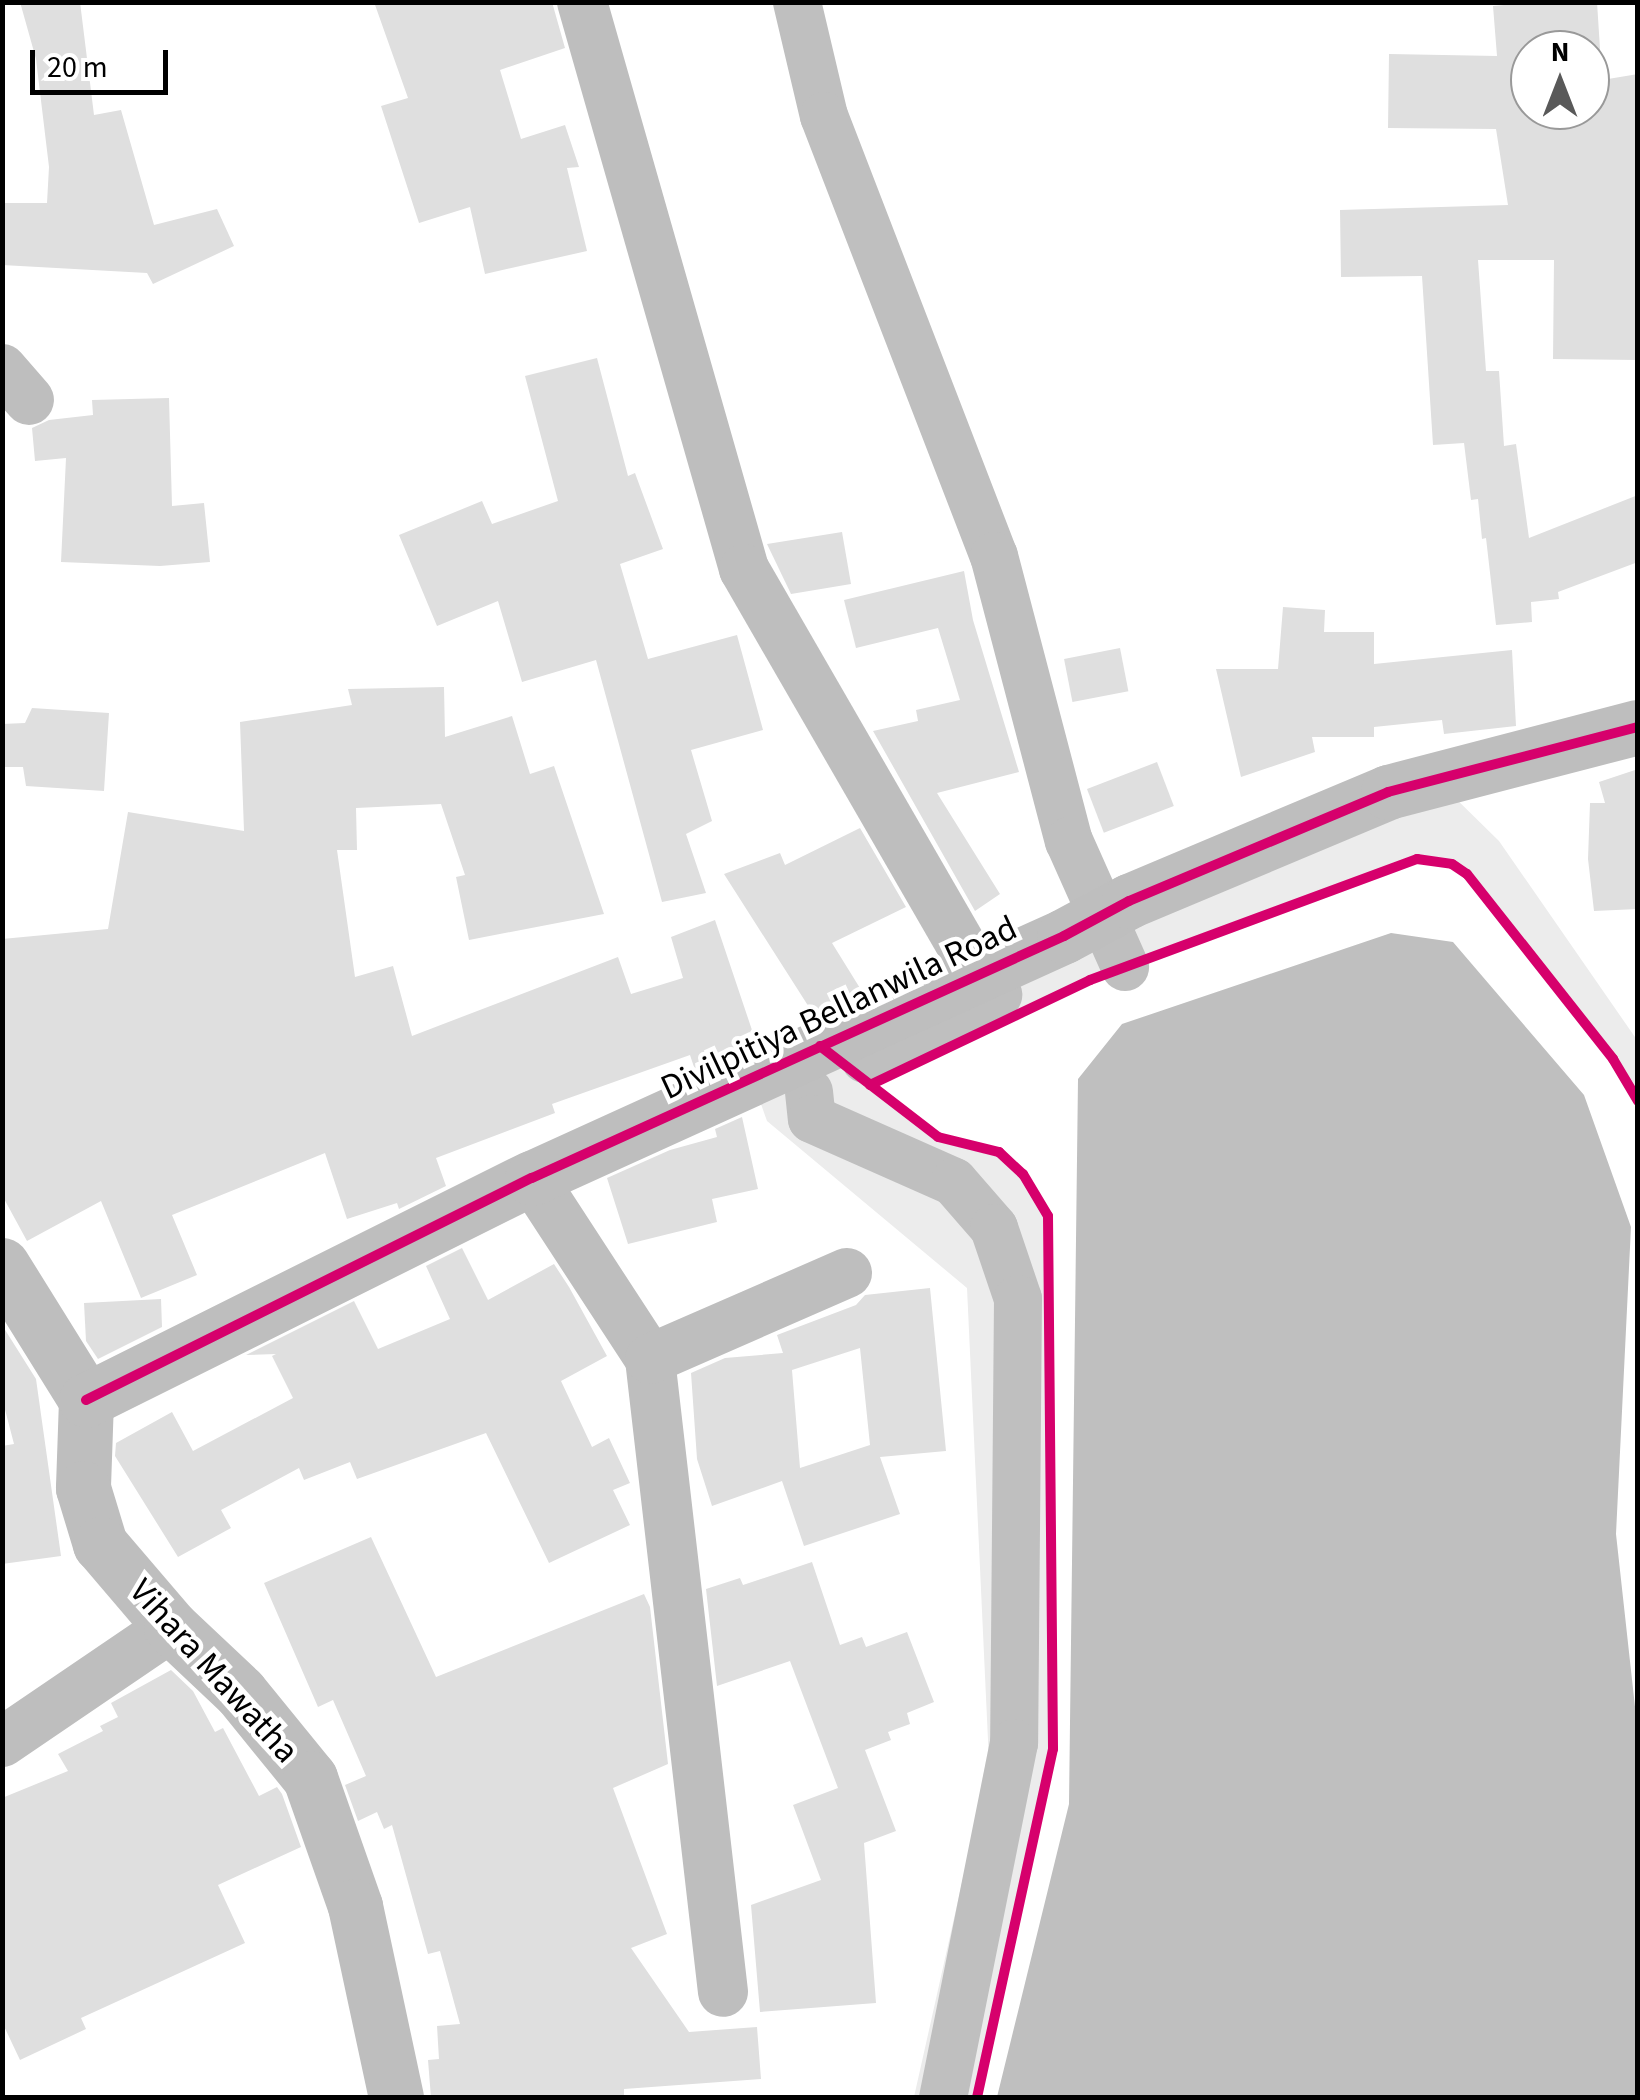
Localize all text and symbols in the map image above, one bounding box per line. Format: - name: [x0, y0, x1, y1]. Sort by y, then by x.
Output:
- scale bar: [35, 30, 172, 92]
- north arrow: [1510, 30, 1610, 130]
- text: N: [1551, 32, 1569, 72]
- text: 20 m: [47, 46, 108, 89]
- street label: Divilpitiya Bellanwila Road: [654, 907, 1024, 1109]
- street label: Vihara Mawatha: [120, 1570, 308, 1772]

